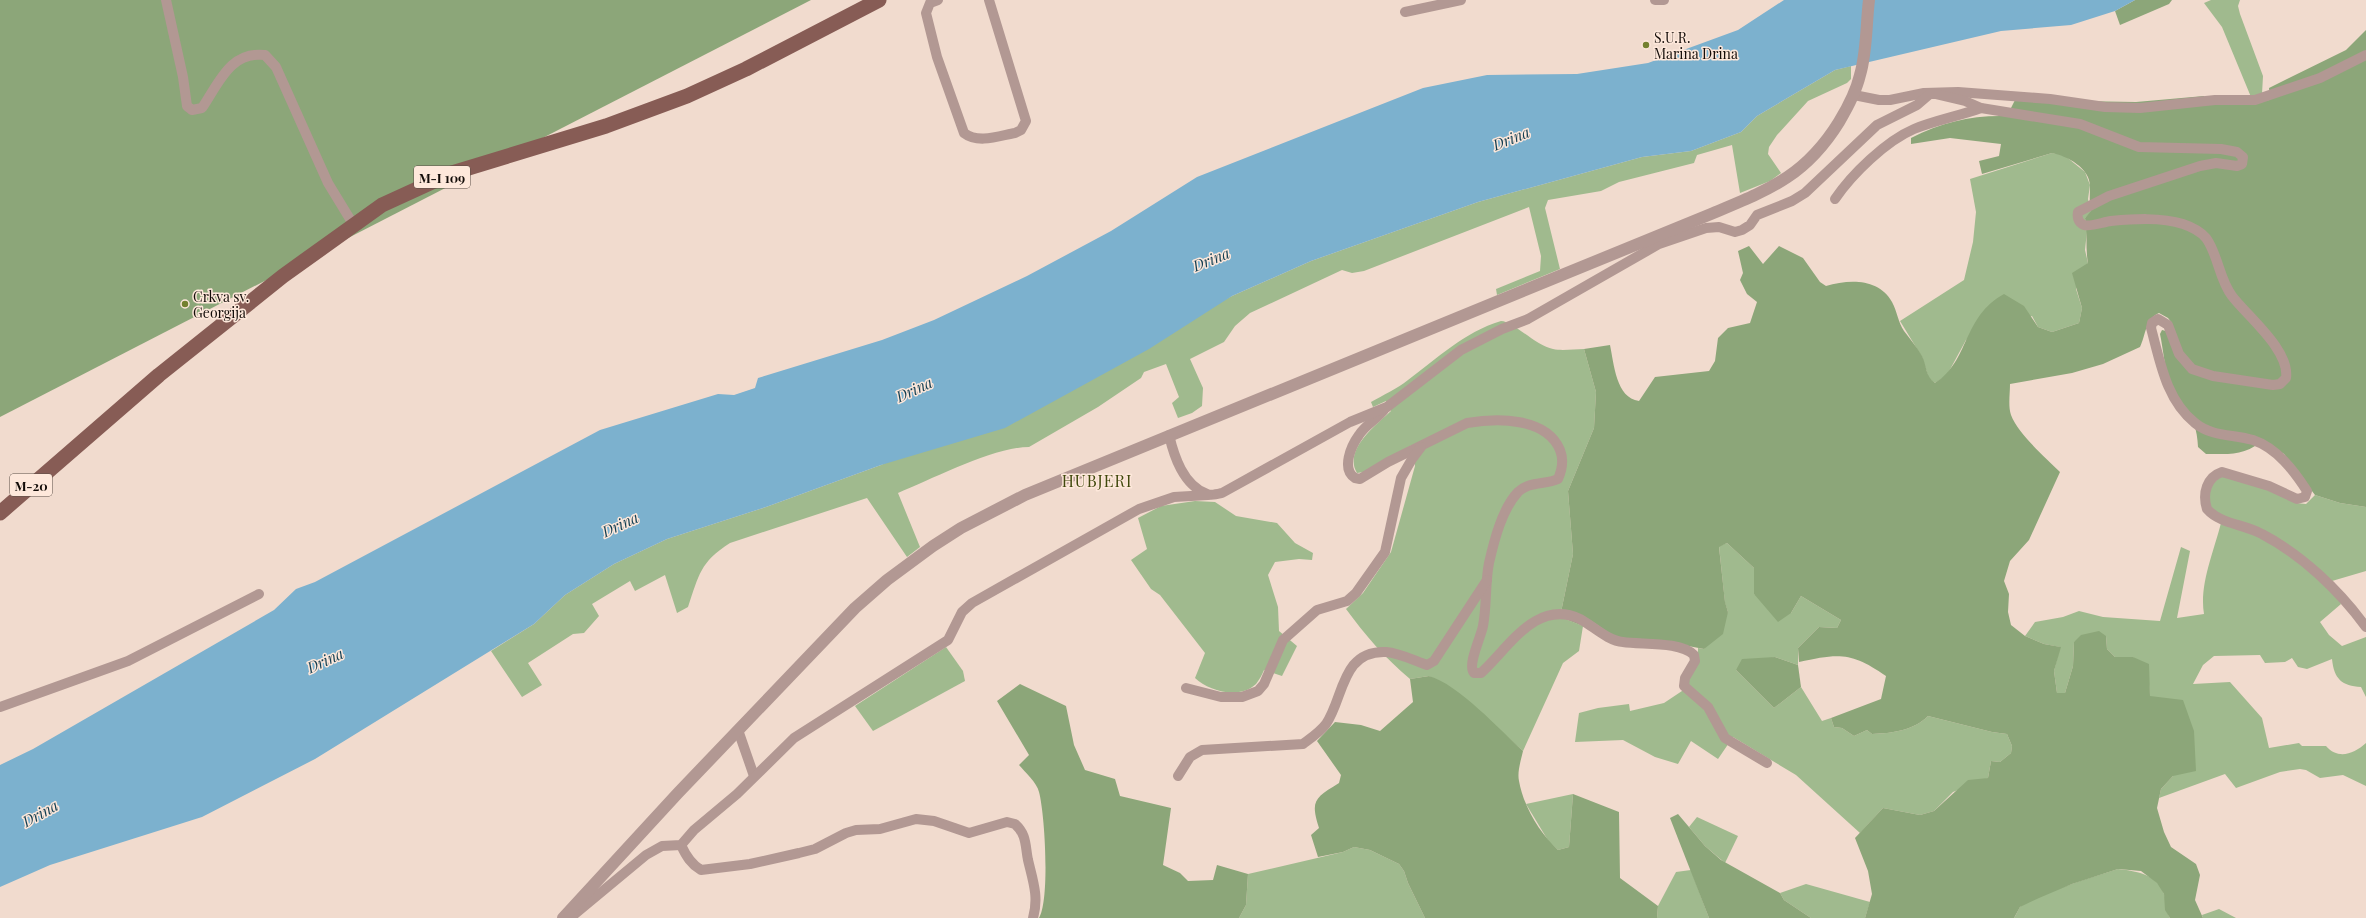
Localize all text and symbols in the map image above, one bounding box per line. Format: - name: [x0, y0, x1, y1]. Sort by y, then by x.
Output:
- place label: S.U.R. Marina Drina: [1654, 28, 1738, 63]
- marker: S.U.R. Marina Drina: [1641, 40, 1651, 50]
- water label: Drina: [1489, 121, 1533, 155]
- road number: M-I 109: [414, 166, 470, 188]
- water label: Drina: [1189, 242, 1233, 276]
- place label: Crkva sv. Georgija: [193, 287, 249, 322]
- marker: Crkva sv. Georgija: [180, 299, 190, 309]
- water label: Drina: [891, 372, 936, 407]
- district label: HUBJERI: [1062, 470, 1132, 491]
- road number: M-20: [10, 474, 52, 496]
- water label: Drina: [597, 507, 642, 542]
- water label: Drina: [302, 643, 347, 678]
- water label: Drina: [18, 795, 62, 832]

